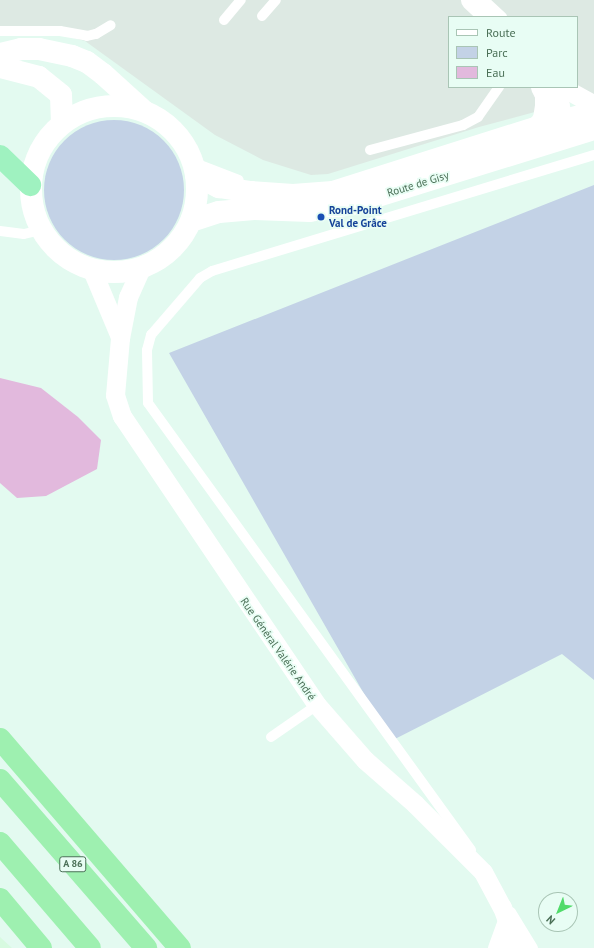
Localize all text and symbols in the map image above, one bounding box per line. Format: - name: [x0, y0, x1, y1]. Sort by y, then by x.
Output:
- legend: [448, 16, 578, 88]
- text: Route: [486, 25, 516, 40]
- text: Parc: [486, 45, 508, 60]
- text: Eau: [486, 65, 505, 80]
- street label: Route de Gisy: [386, 168, 450, 200]
- place label: Rond-Point Val de Grâce: [329, 204, 387, 230]
- marker: Rond-Point Val de Grâce: [316, 212, 326, 222]
- street label: Rue Général Valérie André: [237, 595, 319, 703]
- road number: A 86: [59, 856, 87, 872]
- north arrow: [538, 892, 578, 932]
- text: N: [543, 912, 558, 928]

